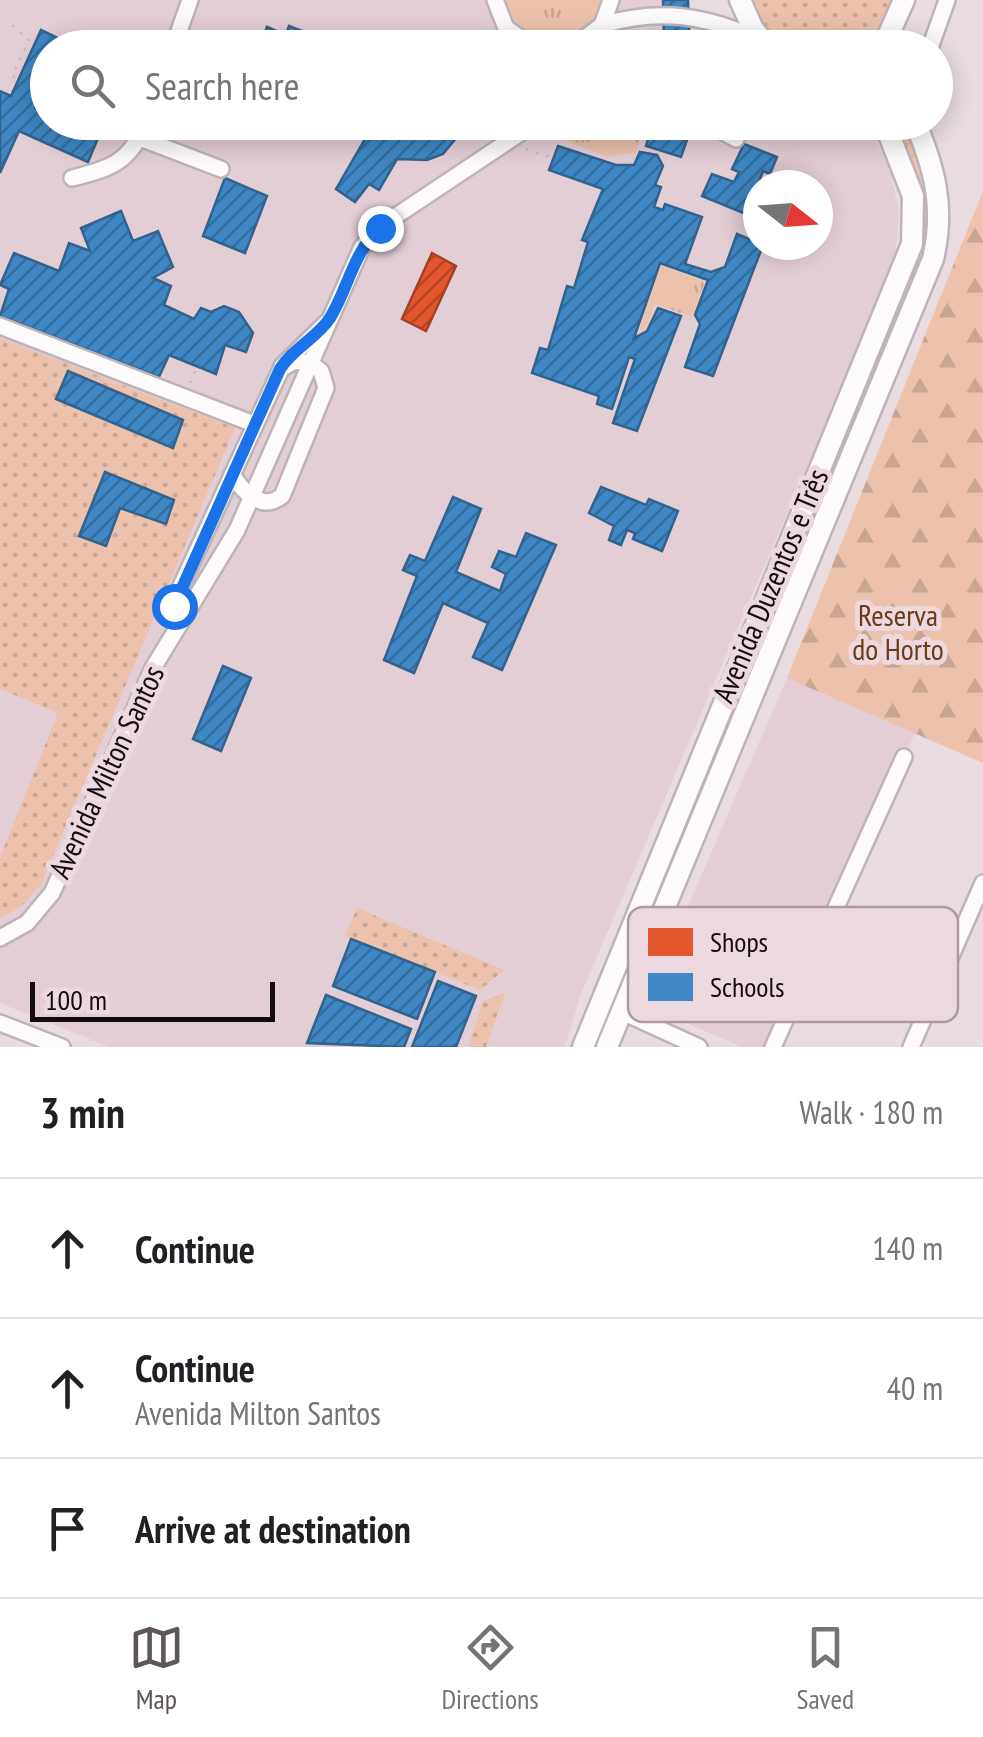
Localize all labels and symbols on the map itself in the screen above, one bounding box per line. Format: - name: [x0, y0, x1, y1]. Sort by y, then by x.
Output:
- north arrow: [743, 170, 833, 260]
- route end: [358, 206, 404, 252]
- street label: Avenida Duzentos e Três: [703, 463, 836, 708]
- route start: [152, 584, 198, 630]
- park label: Reserva do Horto: [852, 595, 944, 668]
- street label: Avenida Milton Santos: [39, 659, 172, 884]
- legend: [628, 907, 958, 1022]
- text: Shops: [710, 923, 768, 960]
- text: Schools: [710, 968, 784, 1005]
- scale bar: [30, 977, 275, 1021]

